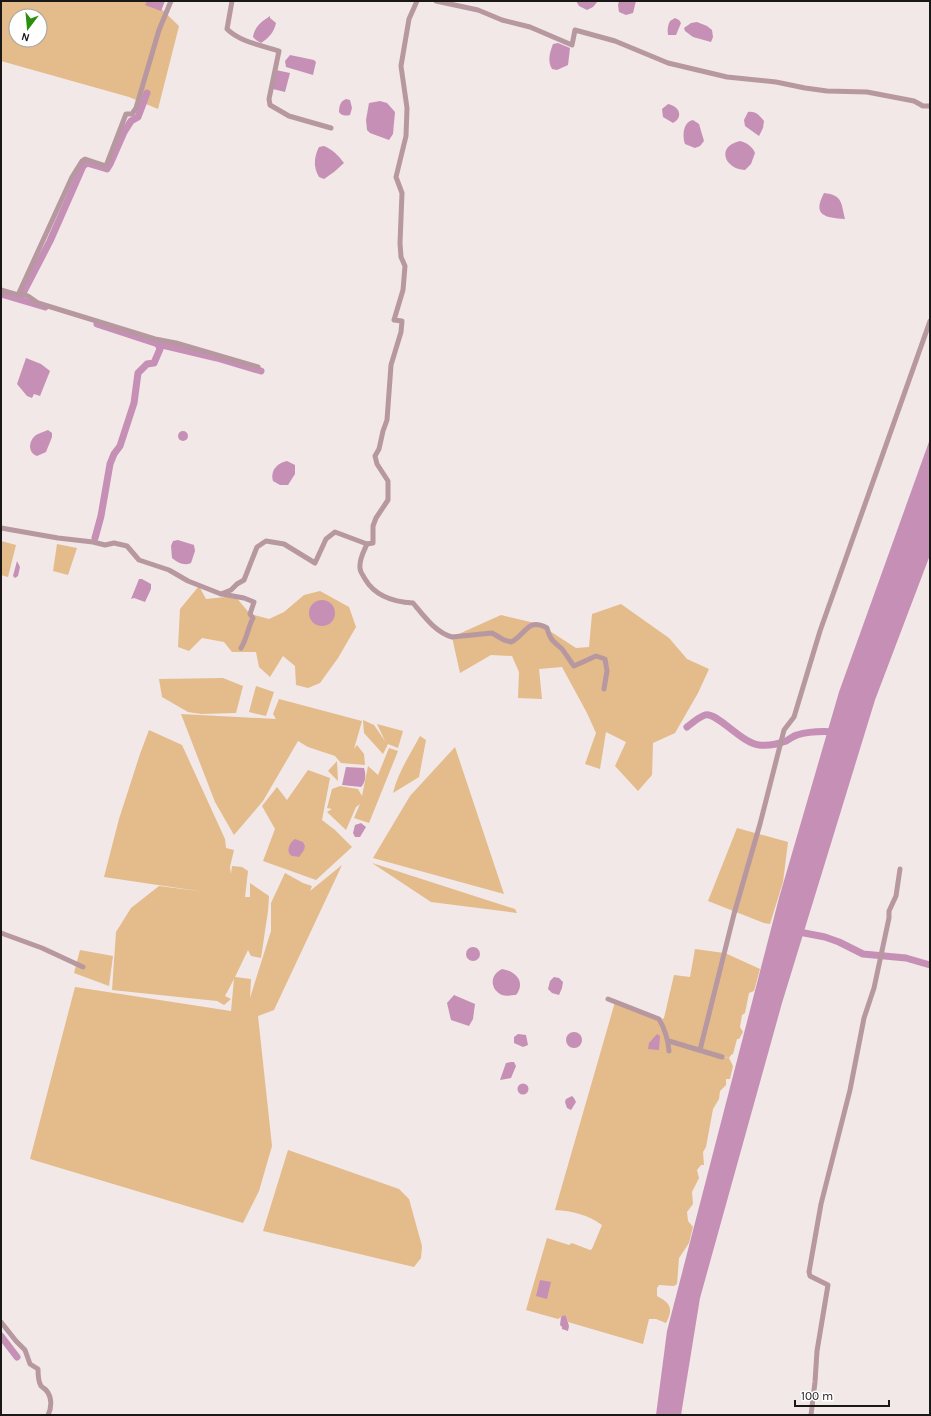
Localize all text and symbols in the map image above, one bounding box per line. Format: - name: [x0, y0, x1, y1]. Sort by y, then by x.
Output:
- north arrow: [8, 8, 48, 48]
- text: N: [20, 30, 31, 44]
- scale bar: [795, 1382, 889, 1408]
- text: 100 m: [801, 1389, 833, 1403]

